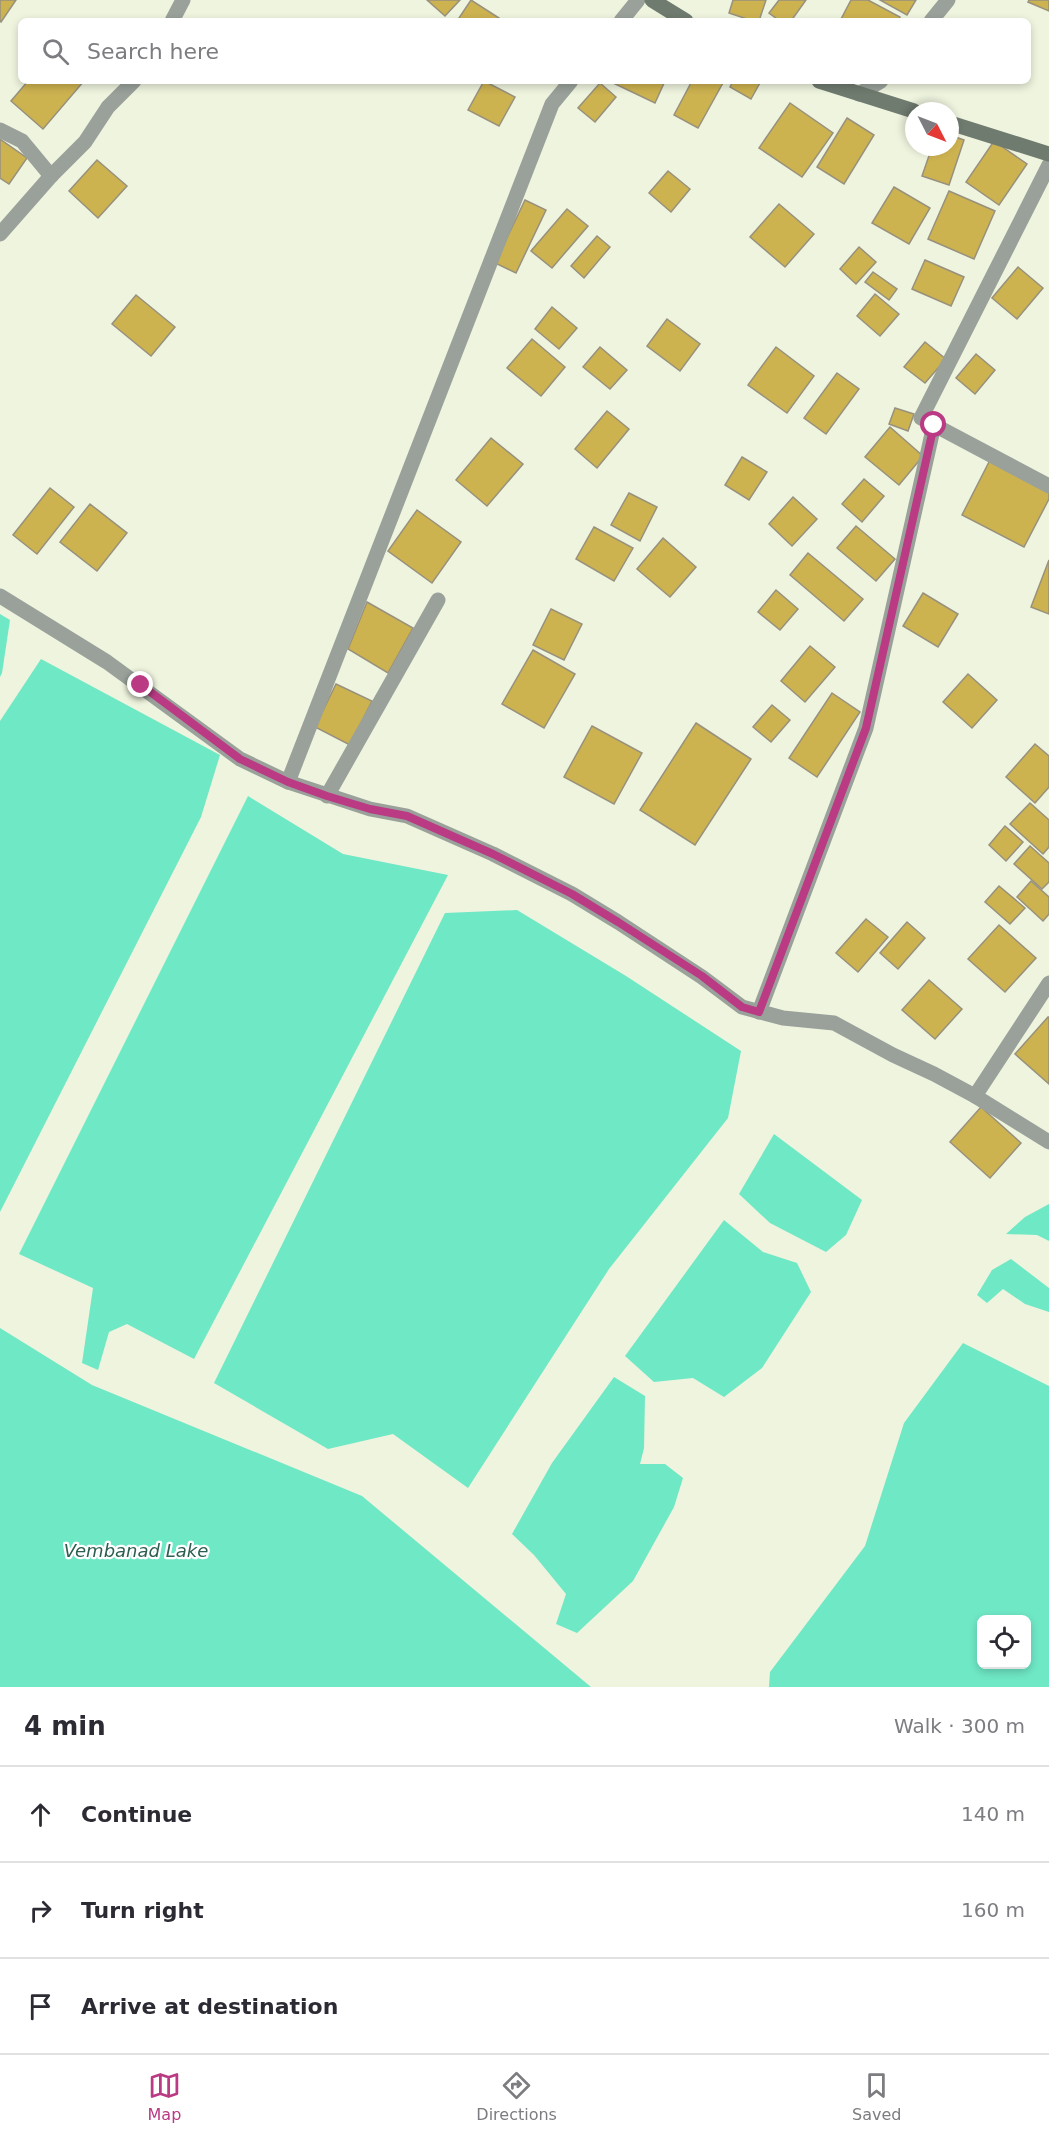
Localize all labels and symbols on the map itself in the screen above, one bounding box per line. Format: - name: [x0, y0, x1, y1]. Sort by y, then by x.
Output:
- north arrow: [905, 102, 959, 156]
- route start: [920, 411, 946, 437]
- route end: [127, 671, 153, 697]
- water label: Vembanad Lake: [64, 1540, 208, 1561]

